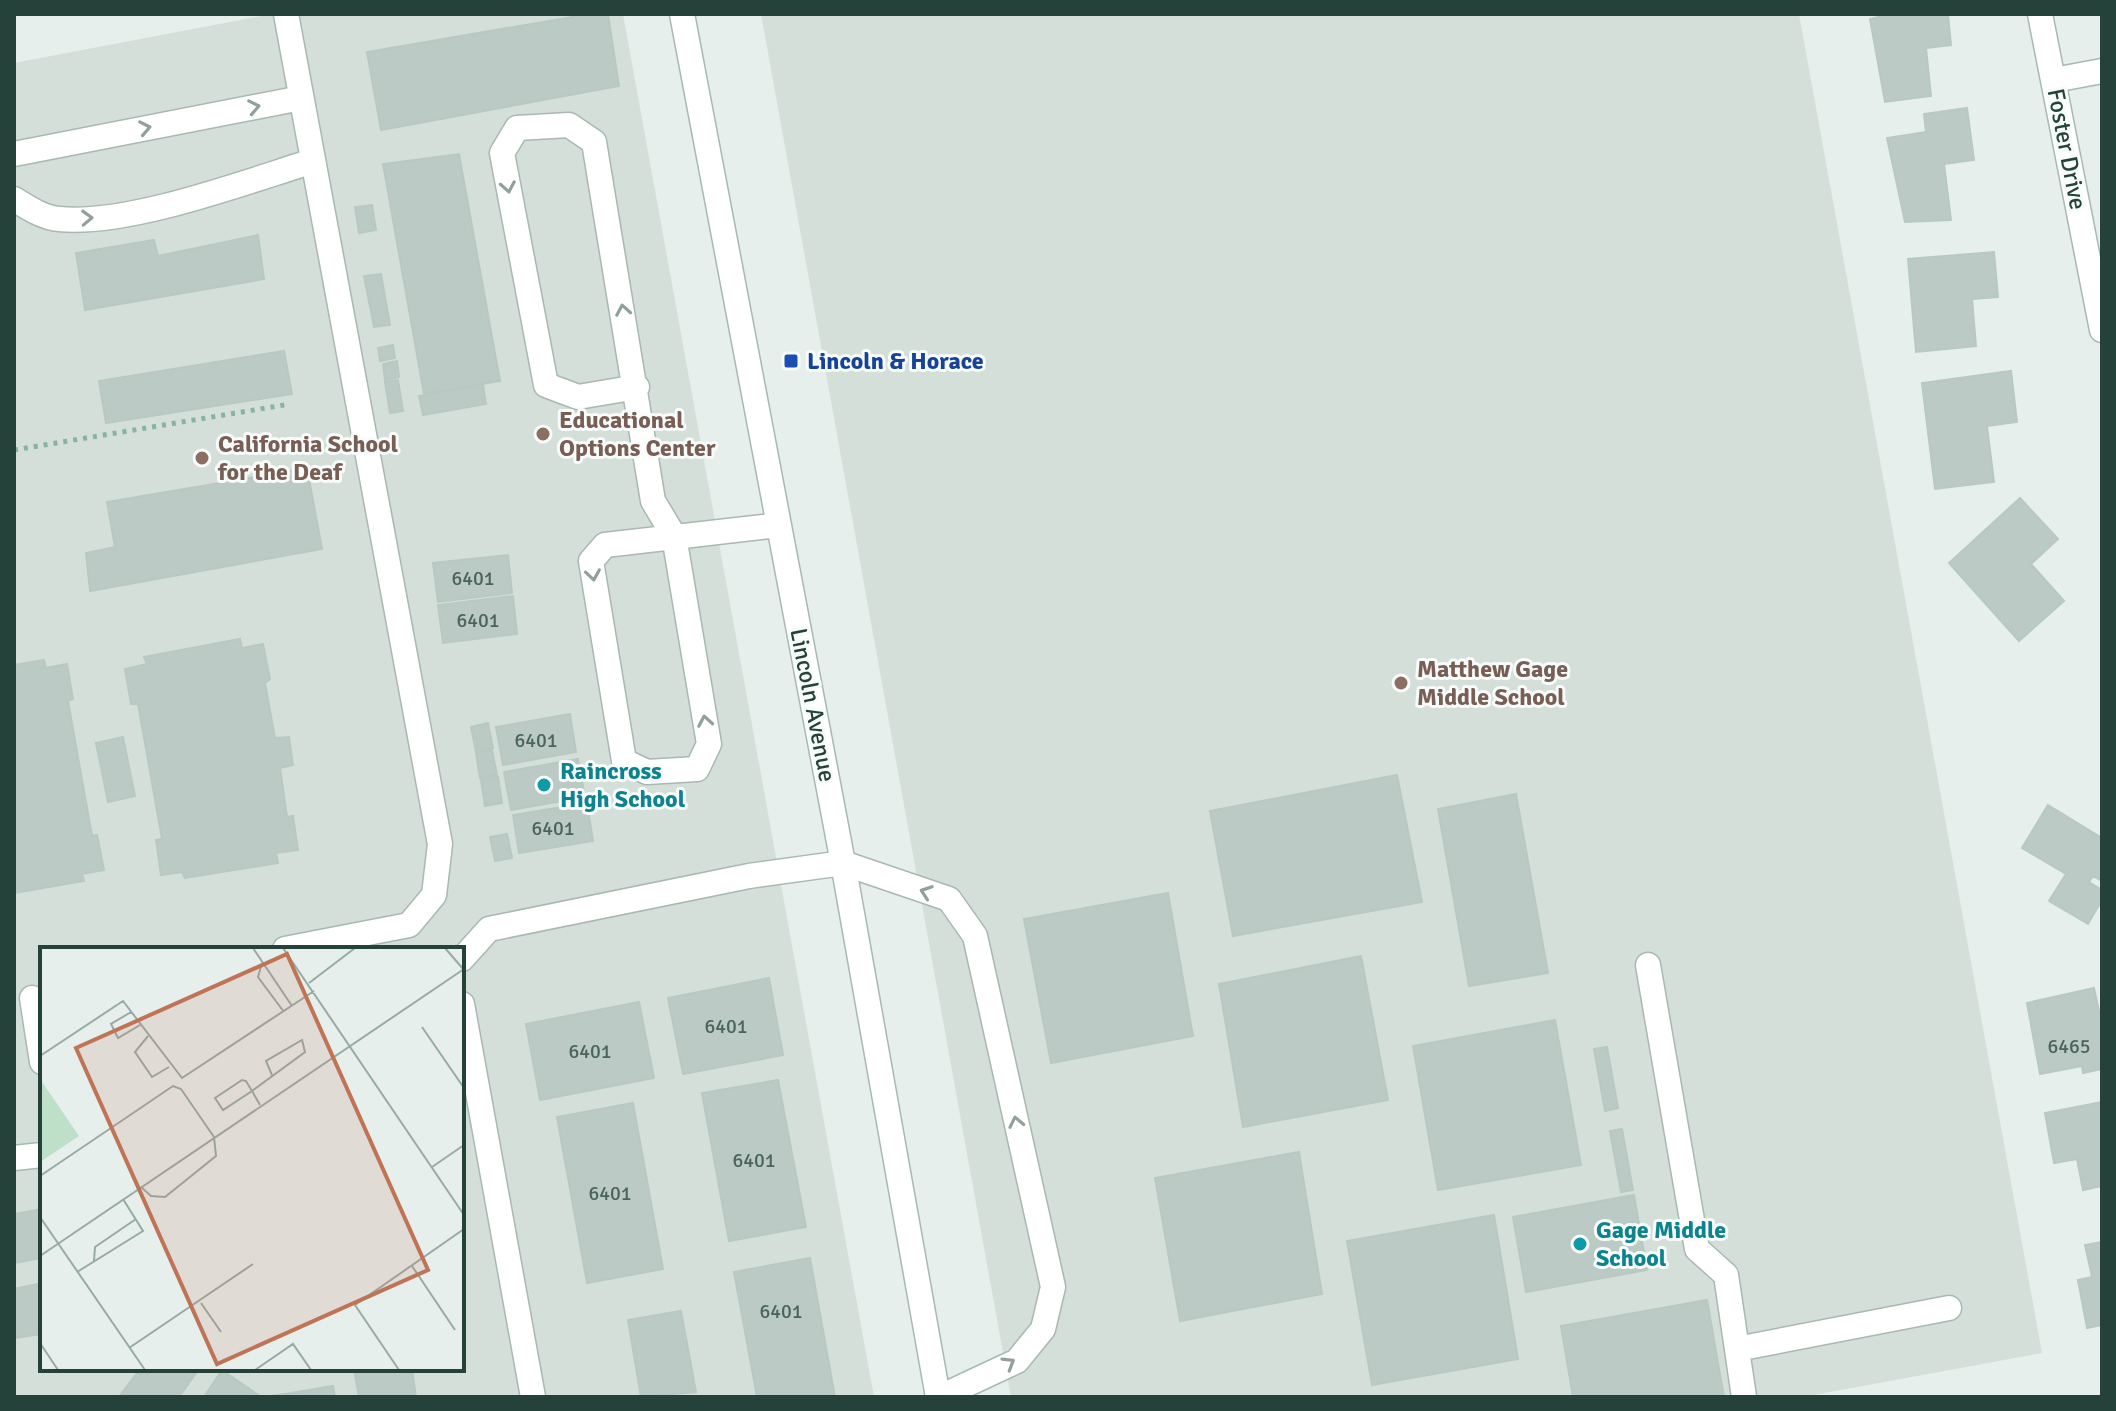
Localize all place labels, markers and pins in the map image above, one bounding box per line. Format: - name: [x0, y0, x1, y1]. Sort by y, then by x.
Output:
- place label: Lincoln & Horace: [807, 346, 984, 376]
- marker: Lincoln & Horace: [782, 352, 800, 370]
- place label: Educational Options Center: [559, 405, 716, 463]
- marker: Educational Options Center: [534, 425, 552, 443]
- place label: California School for the Deaf: [217, 429, 398, 487]
- marker: California School for the Deaf: [193, 449, 211, 467]
- place label: Matthew Gage Middle School: [1417, 654, 1568, 712]
- marker: Matthew Gage Middle School: [1392, 674, 1410, 692]
- place label: Raincross High School: [560, 756, 686, 814]
- marker: Raincross High School: [535, 776, 553, 794]
- place label: Gage Middle School: [1596, 1215, 1726, 1273]
- marker: Gage Middle School: [1571, 1235, 1589, 1253]

